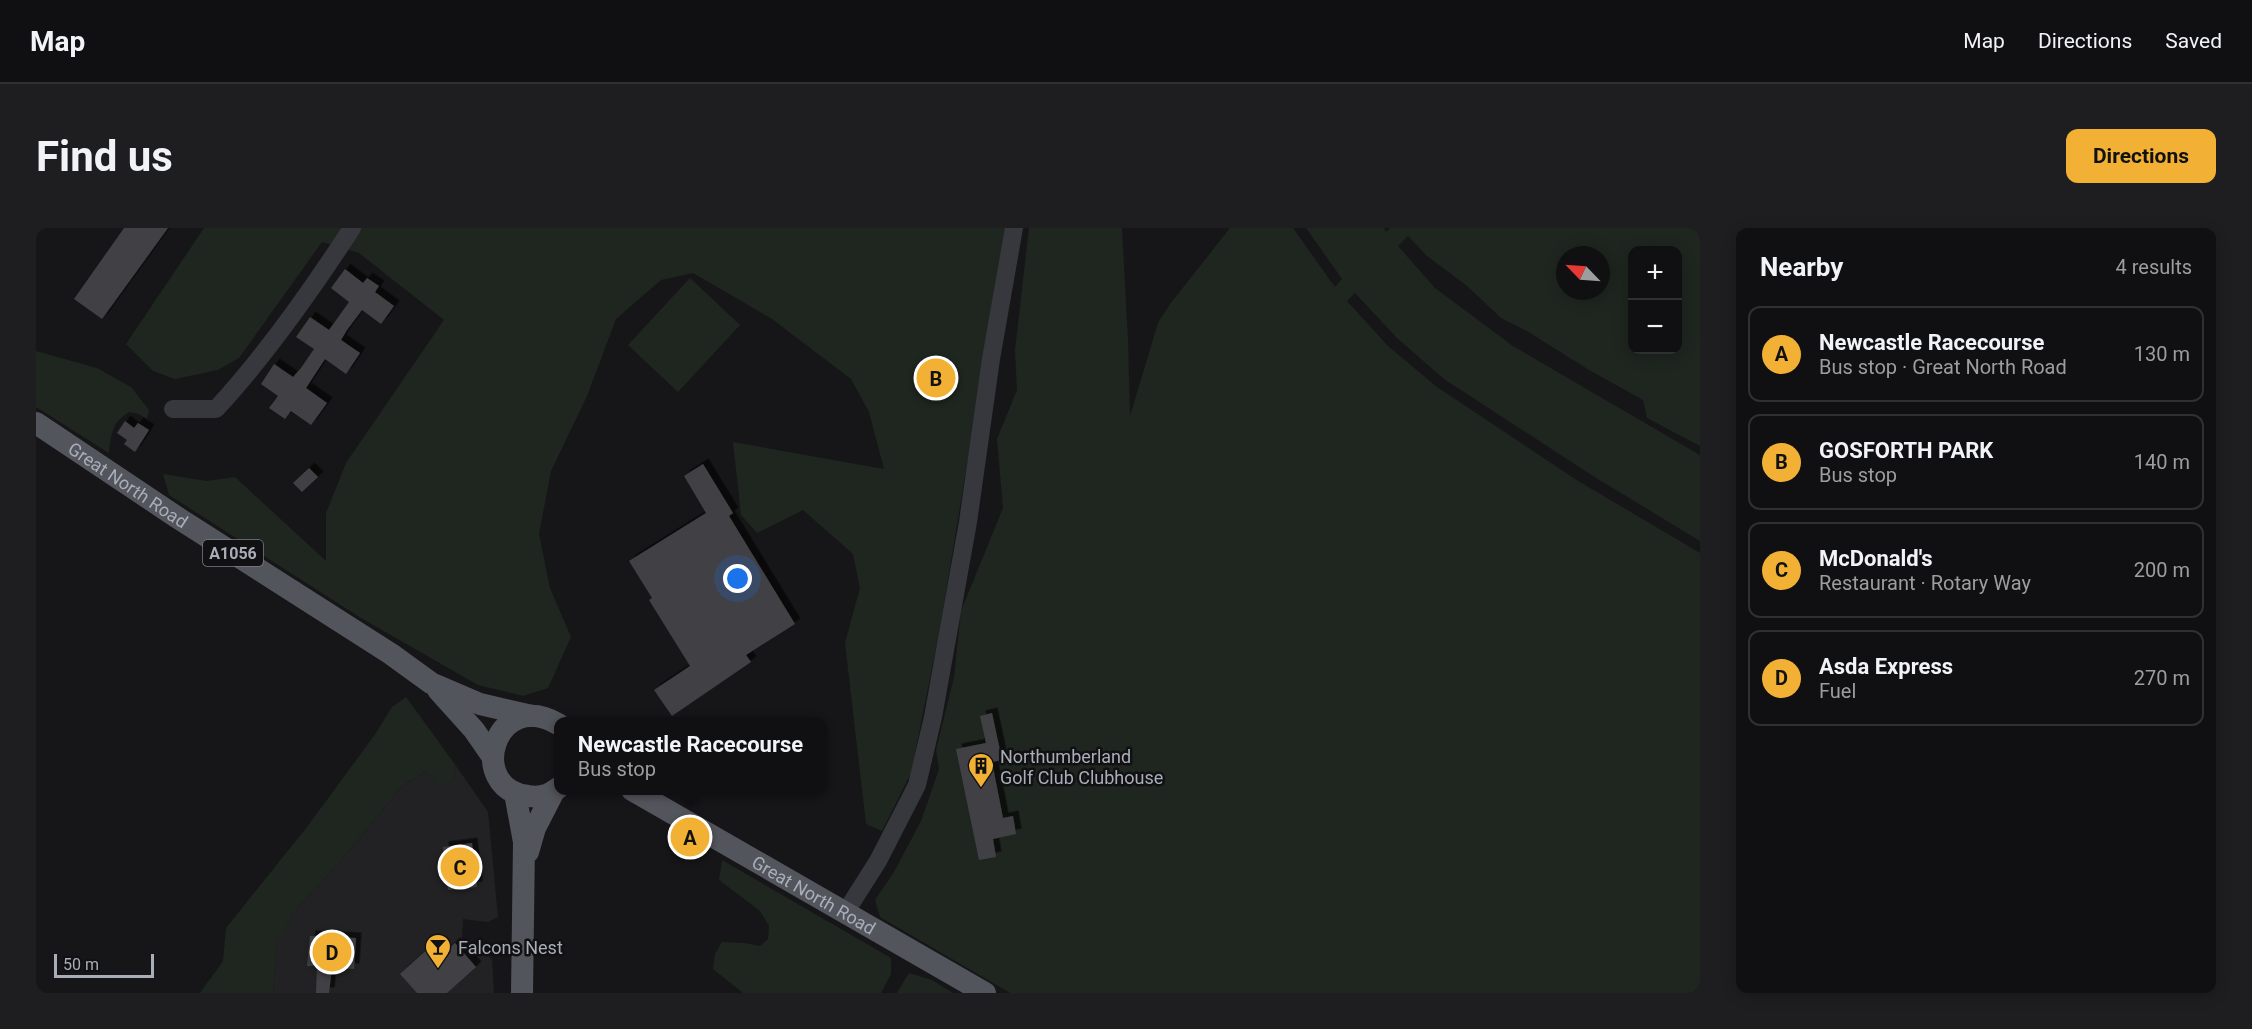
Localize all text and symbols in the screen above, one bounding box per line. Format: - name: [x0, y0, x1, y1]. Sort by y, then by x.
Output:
- text: Map: [30, 25, 85, 58]
- text: Map: [1963, 29, 2005, 53]
- text: Directions: [2038, 29, 2132, 53]
- text: Saved: [2165, 29, 2222, 53]
- button: Directions: [2066, 129, 2216, 183]
- text: Find us: [36, 132, 173, 181]
- north arrow: [1556, 246, 1610, 300]
- map controls: [1628, 246, 1682, 354]
- button: +: [1628, 246, 1682, 300]
- text: Nearby: [1760, 252, 1843, 282]
- text: 4 results: [2116, 255, 2192, 279]
- button: −: [1628, 300, 1682, 354]
- text: Newcastle Racecourse: [1819, 330, 2044, 355]
- text: A: [1775, 342, 1788, 366]
- text: 130 m: [2134, 342, 2190, 366]
- text: Bus stop · Great North Road: [1819, 355, 2067, 379]
- pin: B: [916, 356, 956, 400]
- street label: Great North Road: [65, 437, 192, 532]
- text: GOSFORTH PARK: [1819, 438, 1993, 463]
- text: B: [1775, 450, 1788, 474]
- text: 140 m: [2134, 450, 2190, 474]
- text: Bus stop: [1819, 463, 1897, 487]
- road number: A1056: [203, 540, 263, 566]
- text: McDonald's: [1819, 546, 1933, 571]
- text: C: [1775, 558, 1788, 582]
- text: 200 m: [2134, 558, 2190, 582]
- your location: [723, 564, 752, 593]
- text: Restaurant · Rotary Way: [1819, 571, 2031, 595]
- text: Asda Express: [1819, 654, 1953, 679]
- text: D: [1775, 666, 1788, 690]
- text: 270 m: [2134, 666, 2190, 690]
- text: Fuel: [1819, 679, 1856, 703]
- popup: [554, 717, 827, 795]
- text: Newcastle Racecourse: [578, 732, 803, 757]
- place label: Northumberland Golf Club Clubhouse: [1000, 746, 1163, 788]
- building icon: Northumberland Golf Club Clubhouse: [966, 751, 996, 789]
- text: Bus stop: [578, 757, 656, 781]
- pin: A: [670, 814, 710, 860]
- pin: C: [440, 844, 480, 890]
- street label: Great North Road: [748, 851, 880, 938]
- pin: D: [312, 930, 352, 974]
- bar icon: Falcons Nest: [423, 932, 453, 970]
- place label: Falcons Nest: [458, 937, 563, 958]
- scale bar: [54, 951, 154, 978]
- text: 50 m: [63, 955, 99, 974]

